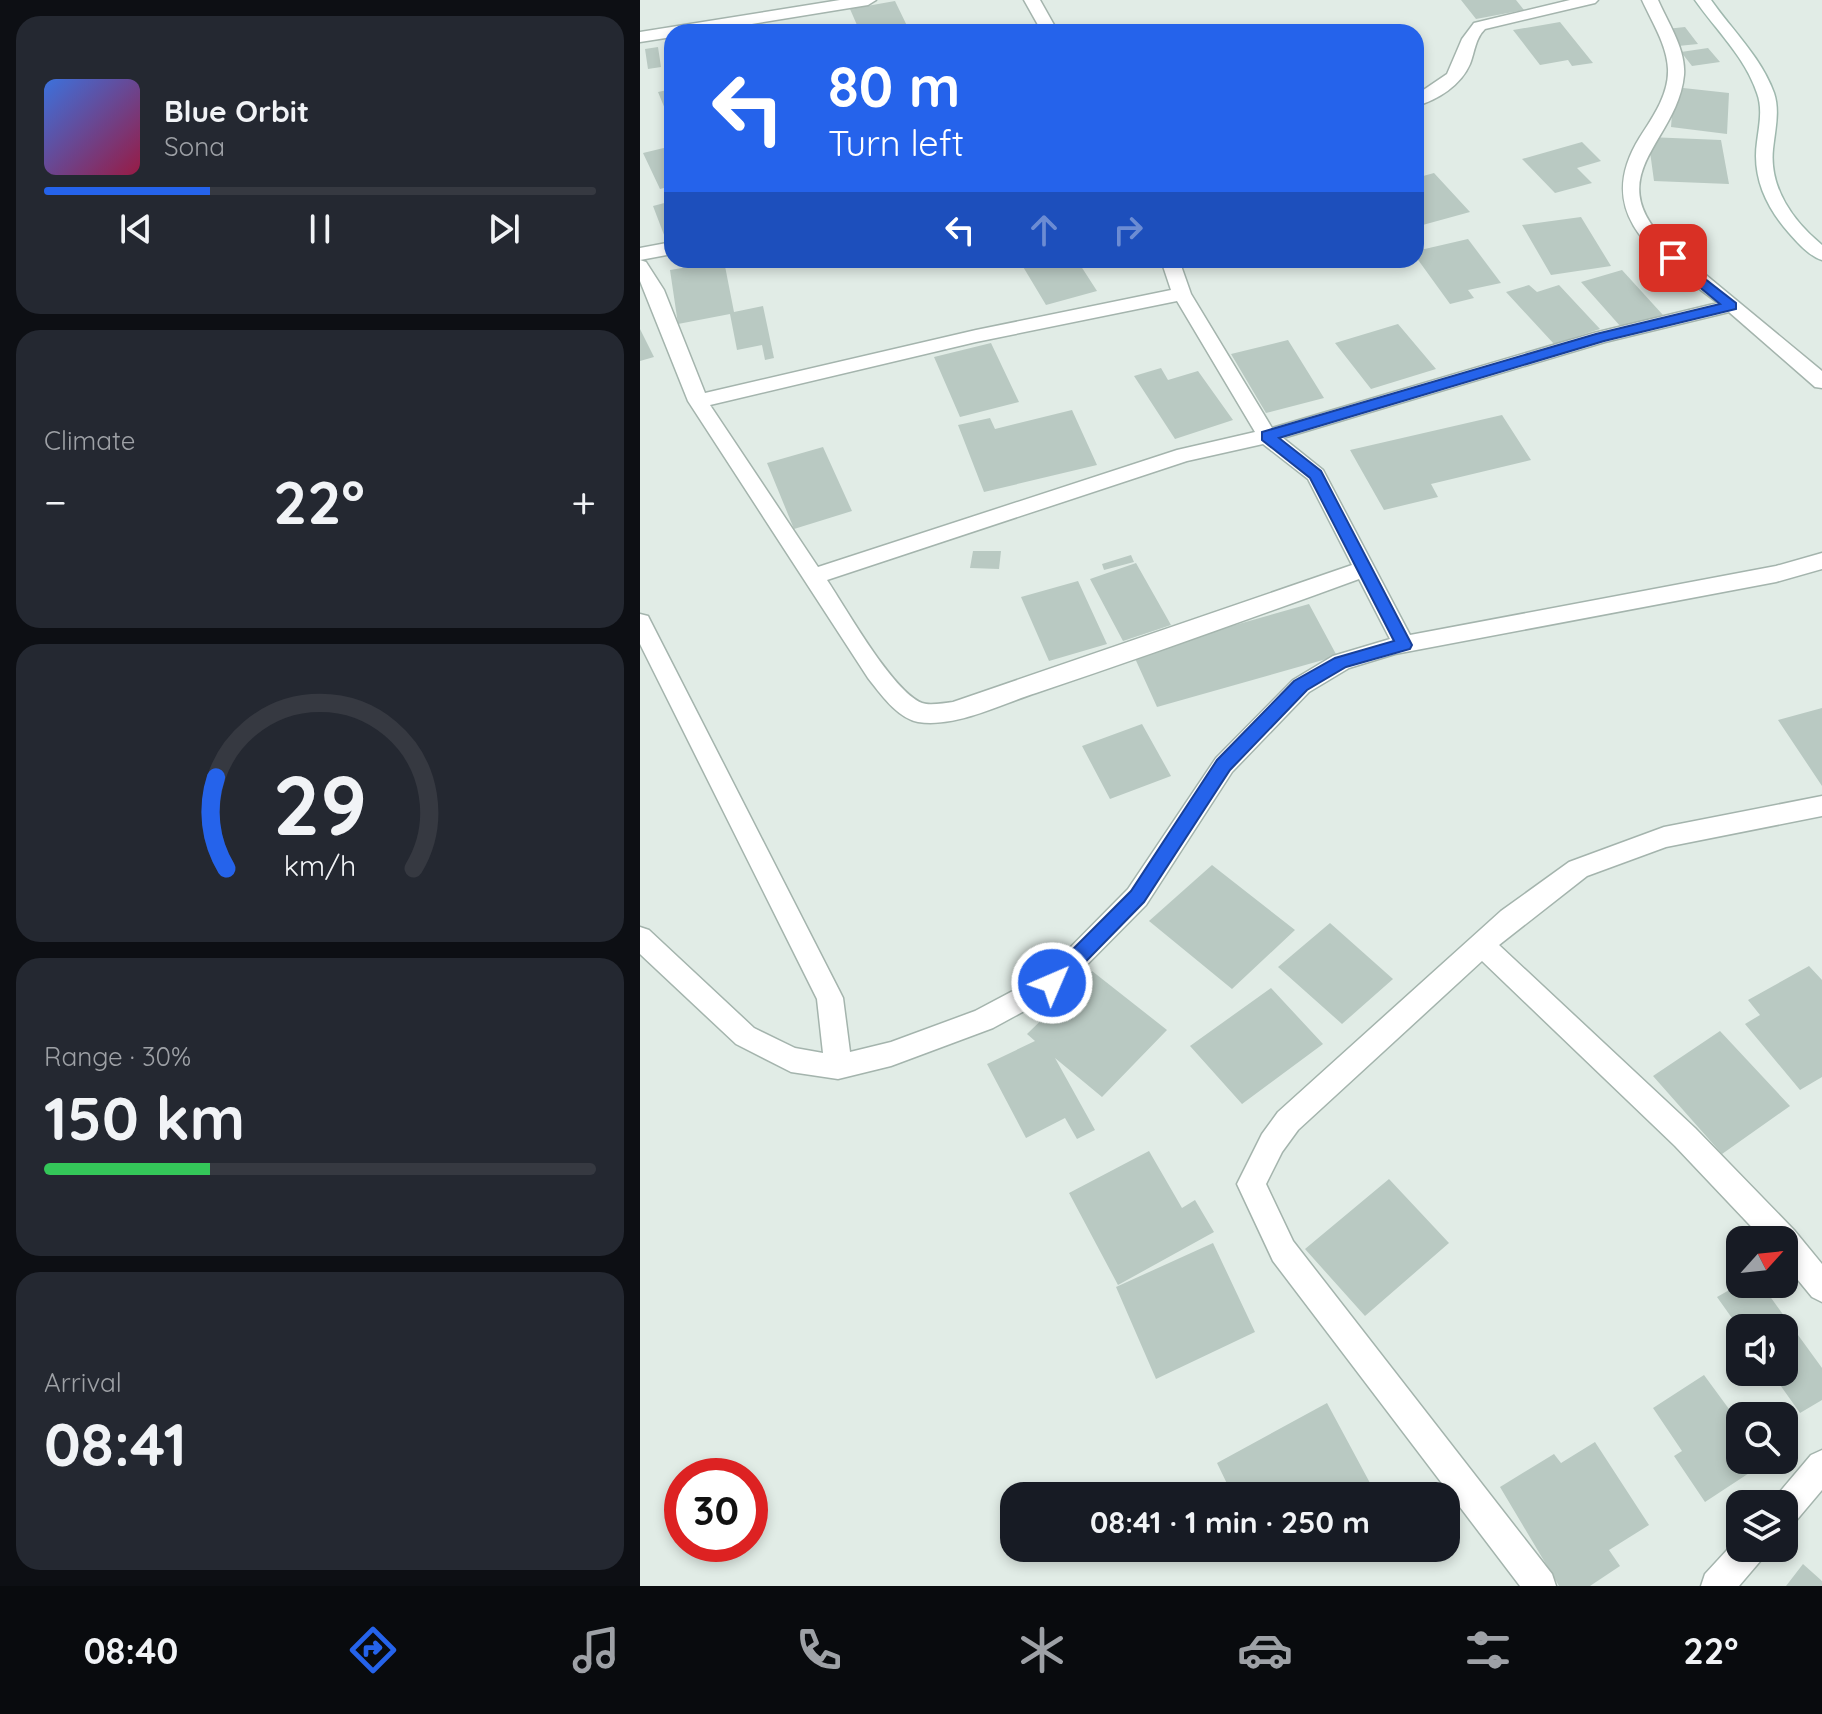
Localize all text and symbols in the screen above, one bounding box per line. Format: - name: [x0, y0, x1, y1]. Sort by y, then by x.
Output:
- text: 80 m: [828, 51, 960, 121]
- icon: left: [696, 56, 800, 160]
- text: Blue Orbit: [164, 92, 309, 130]
- text: Turn left: [828, 120, 964, 165]
- text: Sona: [164, 130, 225, 163]
- icon: previous: [114, 207, 158, 251]
- icon: pause: [298, 207, 342, 251]
- icon: next: [482, 207, 526, 251]
- icon: left: [938, 208, 982, 252]
- icon: ahead: [1022, 208, 1066, 252]
- icon: right: [1106, 208, 1150, 252]
- pin: [1639, 224, 1707, 292]
- icon: arrive: [1651, 236, 1695, 280]
- text: Climate: [44, 424, 135, 457]
- text: 22°: [273, 464, 365, 539]
- text: −: [44, 474, 67, 529]
- text: +: [571, 474, 596, 529]
- text: 29: [273, 752, 367, 856]
- text: km/h: [284, 847, 356, 883]
- position arrow: [1010, 941, 1094, 1025]
- text: Range · 30%: [44, 1040, 191, 1073]
- text: 150 km: [44, 1080, 245, 1155]
- north arrow: [1726, 1226, 1798, 1298]
- map controls: [1726, 1226, 1798, 1562]
- button: sound: [1726, 1314, 1798, 1386]
- text: Arrival: [44, 1366, 122, 1399]
- button: search: [1726, 1402, 1798, 1474]
- text: 08:41: [44, 1406, 187, 1481]
- speed limit sign: 30: [664, 1458, 768, 1562]
- button: layers: [1726, 1490, 1798, 1562]
- text: 08:41 · 1 min · 250 m: [1090, 1503, 1370, 1541]
- icon: directions: [345, 1622, 401, 1678]
- icon: music: [568, 1622, 624, 1678]
- icon: phone: [791, 1622, 847, 1678]
- icon: climate: [1014, 1622, 1070, 1678]
- icon: car: [1237, 1622, 1293, 1678]
- icon: filters: [1460, 1622, 1516, 1678]
- text: 08:40: [83, 1628, 178, 1673]
- text: 22°: [1683, 1628, 1738, 1673]

